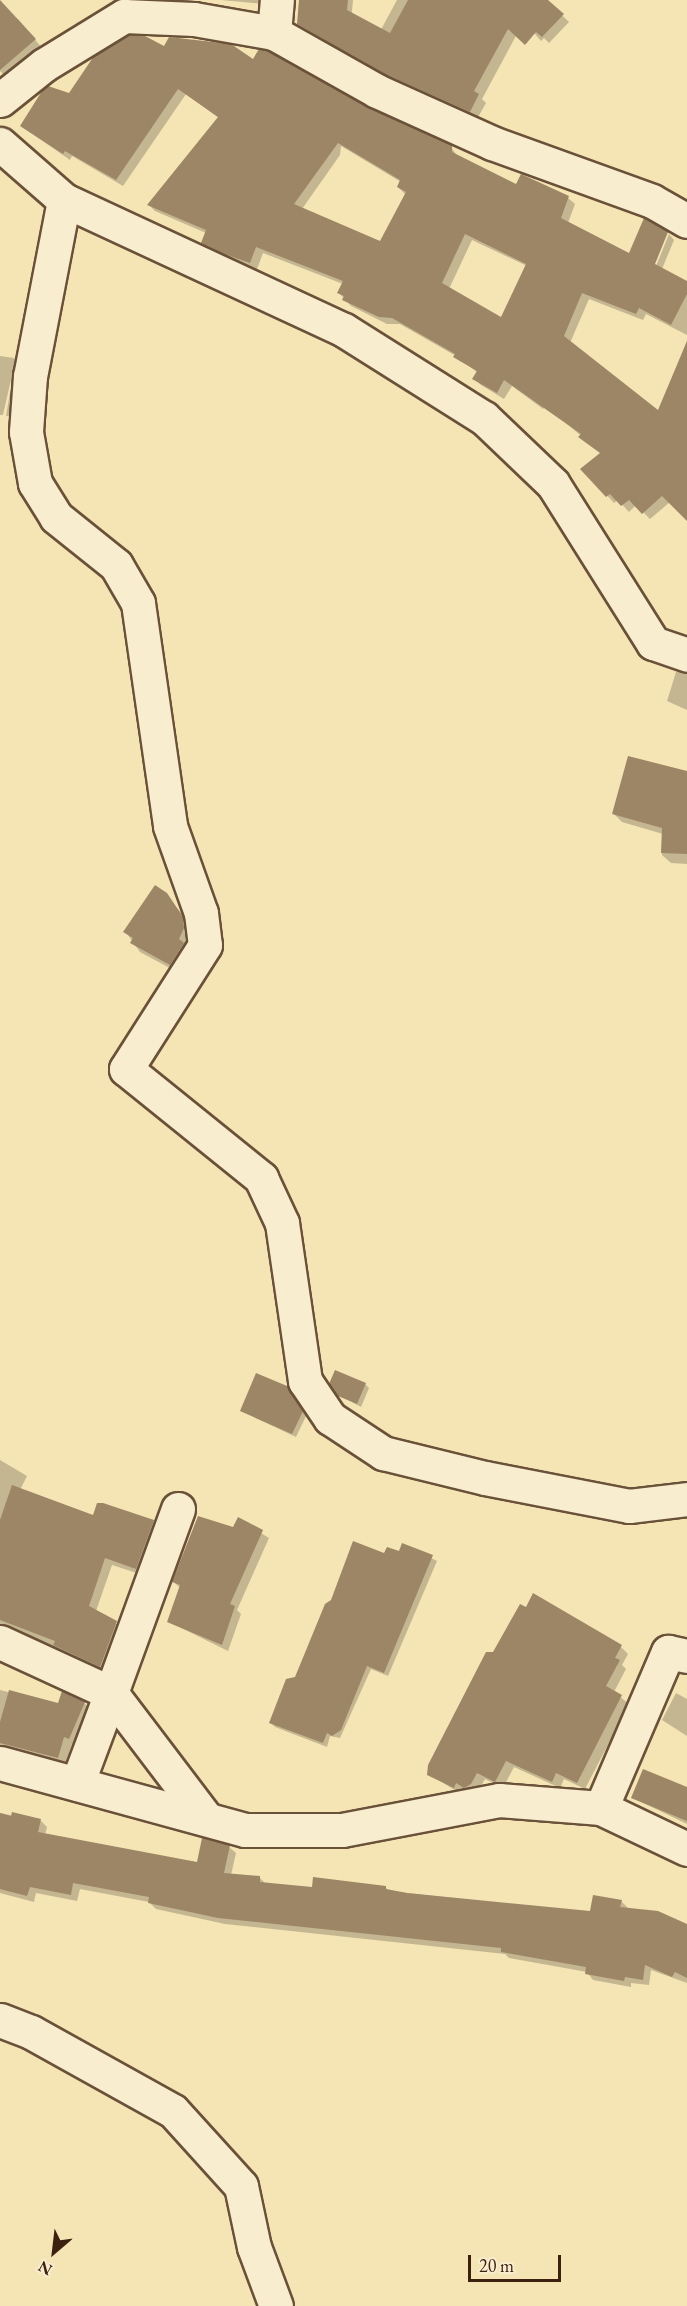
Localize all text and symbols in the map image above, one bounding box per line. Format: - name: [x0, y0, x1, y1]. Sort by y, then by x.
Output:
- north arrow: [24, 2222, 84, 2282]
- scale bar: [471, 2243, 564, 2281]
- text: 20 m: [479, 2254, 514, 2277]
- text: N: [35, 2256, 56, 2281]

